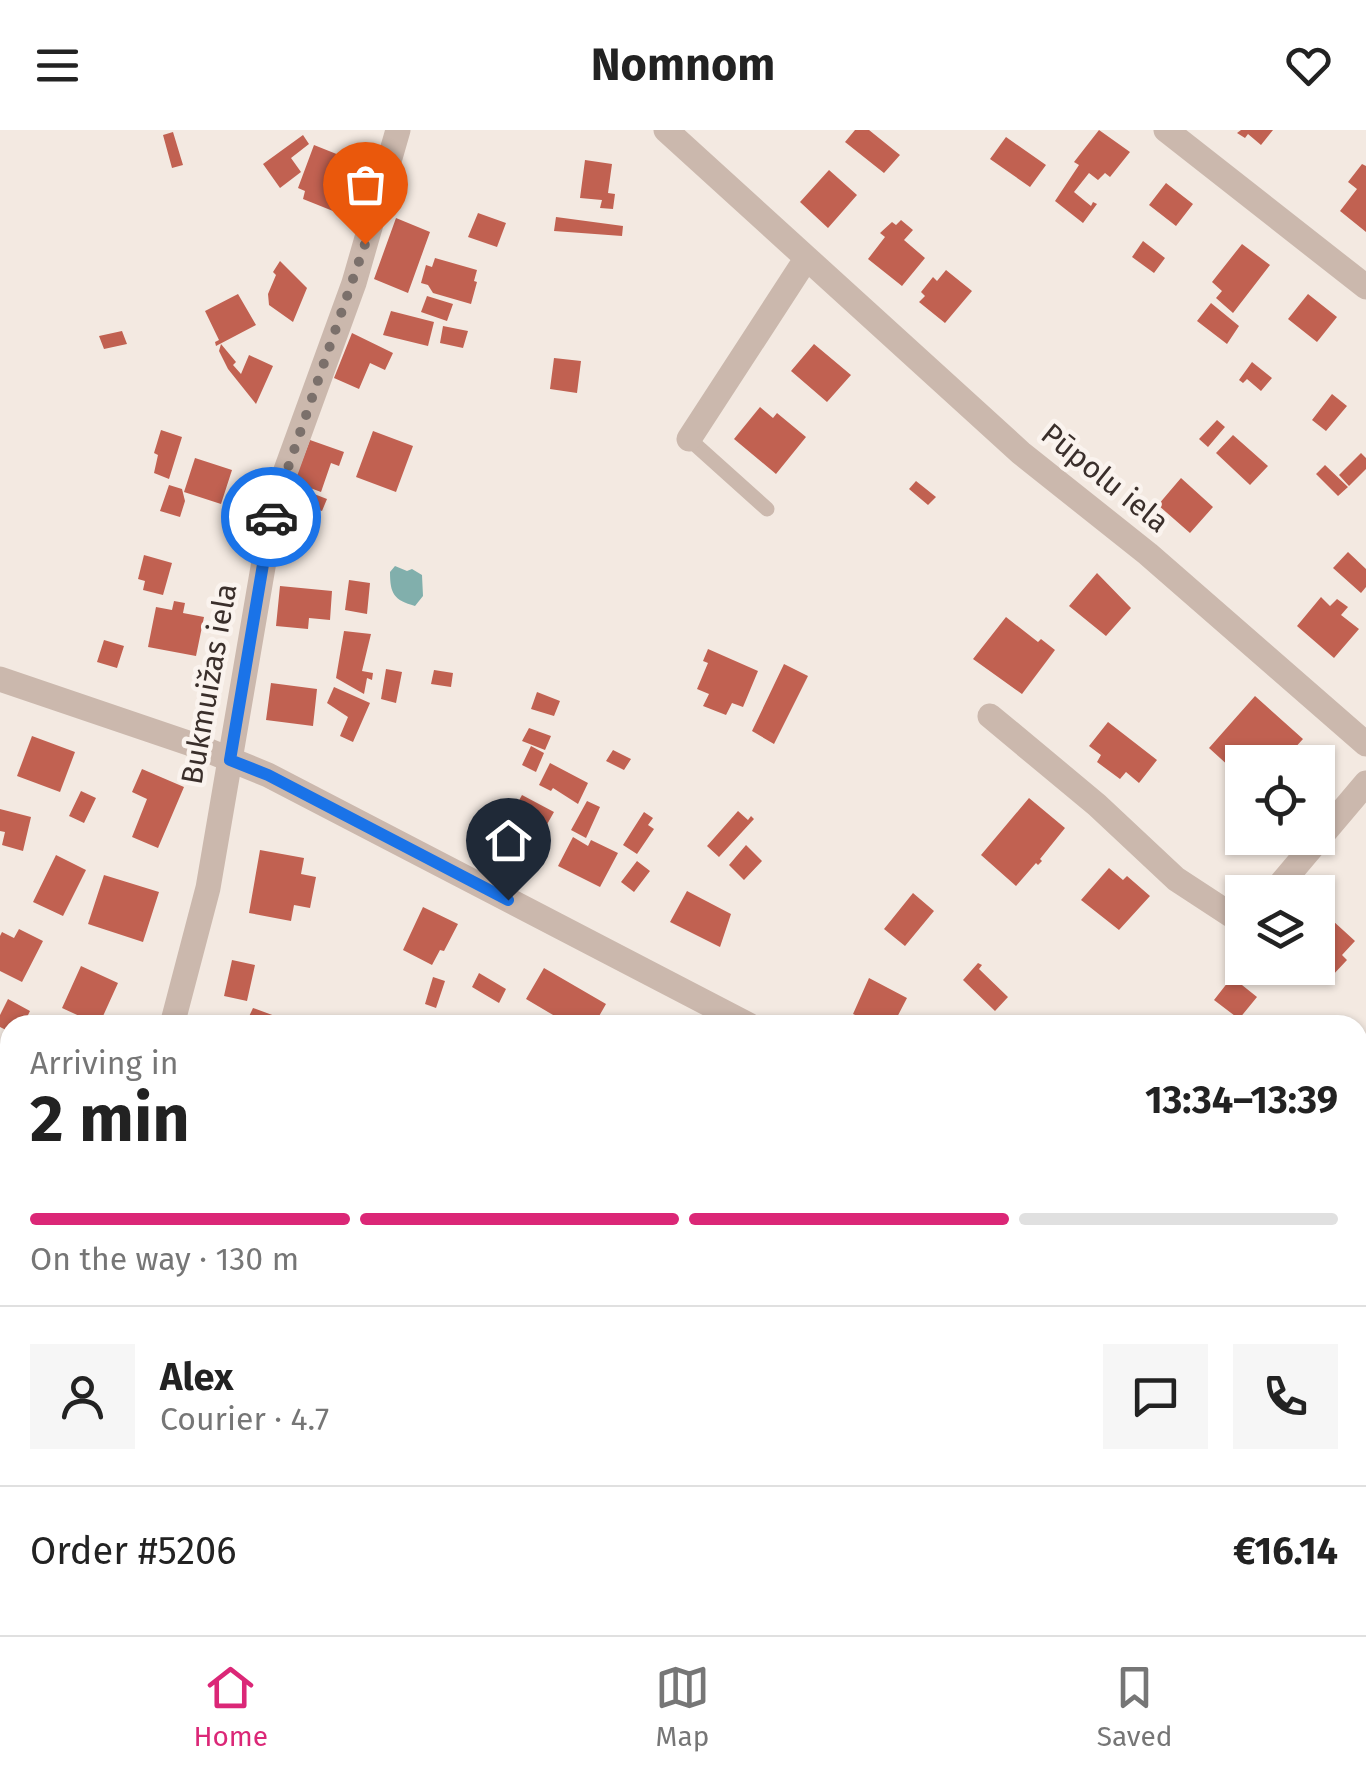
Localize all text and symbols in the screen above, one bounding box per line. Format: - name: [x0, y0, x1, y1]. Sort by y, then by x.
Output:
- icon: menu: [30, 38, 85, 93]
- text: Nomnom: [591, 38, 775, 92]
- icon: heart: [1281, 38, 1336, 93]
- pin: [323, 142, 408, 245]
- icon: bag: [338, 157, 393, 212]
- street label: Pūpolu iela: [1034, 416, 1176, 540]
- courier: [221, 467, 321, 567]
- icon: car: [244, 490, 299, 545]
- street label: Bukmuižas iela: [174, 581, 244, 787]
- map controls: [1225, 745, 1335, 985]
- button: locate: [1225, 745, 1335, 855]
- pin: [466, 798, 551, 901]
- icon: home: [481, 813, 536, 868]
- button: layers: [1225, 875, 1335, 985]
- text: Arriving in: [30, 1044, 178, 1082]
- text: 13:34–13:39: [1145, 1077, 1338, 1123]
- text: 2 min: [30, 1080, 190, 1158]
- text: On the way · 130 m: [30, 1240, 299, 1278]
- button: person: [30, 1344, 135, 1449]
- button: chat: [1103, 1344, 1208, 1449]
- button: phone: [1233, 1344, 1338, 1449]
- text: Alex: [160, 1354, 233, 1400]
- text: Courier · 4.7: [160, 1400, 329, 1438]
- text: Order #5206: [30, 1528, 237, 1574]
- text: €16.14: [1233, 1528, 1338, 1574]
- tab: Home: [193, 1660, 268, 1753]
- tab: Map: [655, 1660, 710, 1753]
- tab: Saved: [1097, 1660, 1173, 1753]

